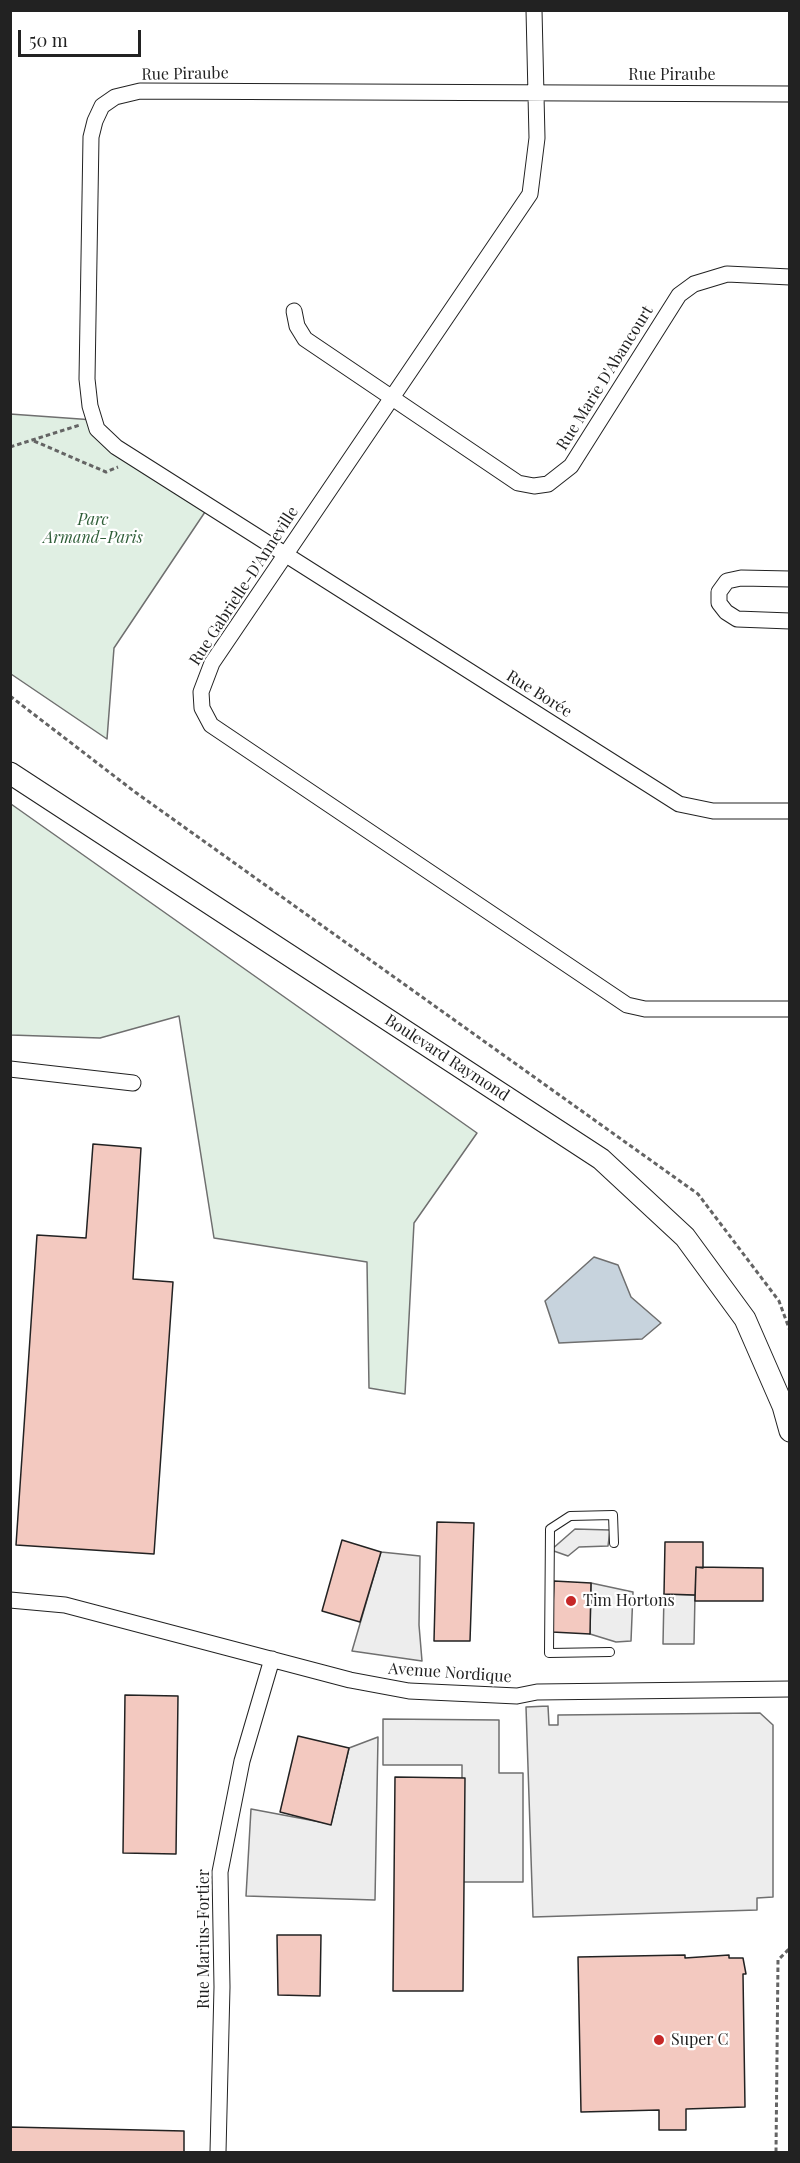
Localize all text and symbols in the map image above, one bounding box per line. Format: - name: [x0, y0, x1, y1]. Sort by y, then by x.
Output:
- scale bar: [21, 18, 144, 56]
- text: 50 m: [29, 28, 68, 52]
- street label: Rue Piraube: [141, 64, 229, 84]
- street label: Rue Piraube: [628, 65, 716, 85]
- street label: Rue Marie D'Abancourt: [553, 302, 657, 454]
- street label: Rue Gabrielle-D'Anneville: [185, 503, 303, 669]
- park label: Parc Armand-Paris: [43, 510, 143, 548]
- street label: Rue Borée: [503, 666, 575, 722]
- street label: Boulevard Raymond: [381, 1011, 513, 1105]
- place label: Tim Hortons: [583, 1591, 675, 1611]
- marker: Tim Hortons: [564, 1594, 578, 1608]
- street label: Avenue Nordique: [388, 1659, 512, 1687]
- street label: Rue Marius-Fortier: [194, 1869, 214, 2009]
- place label: Super C: [671, 2030, 728, 2050]
- marker: Super C: [652, 2033, 666, 2047]

